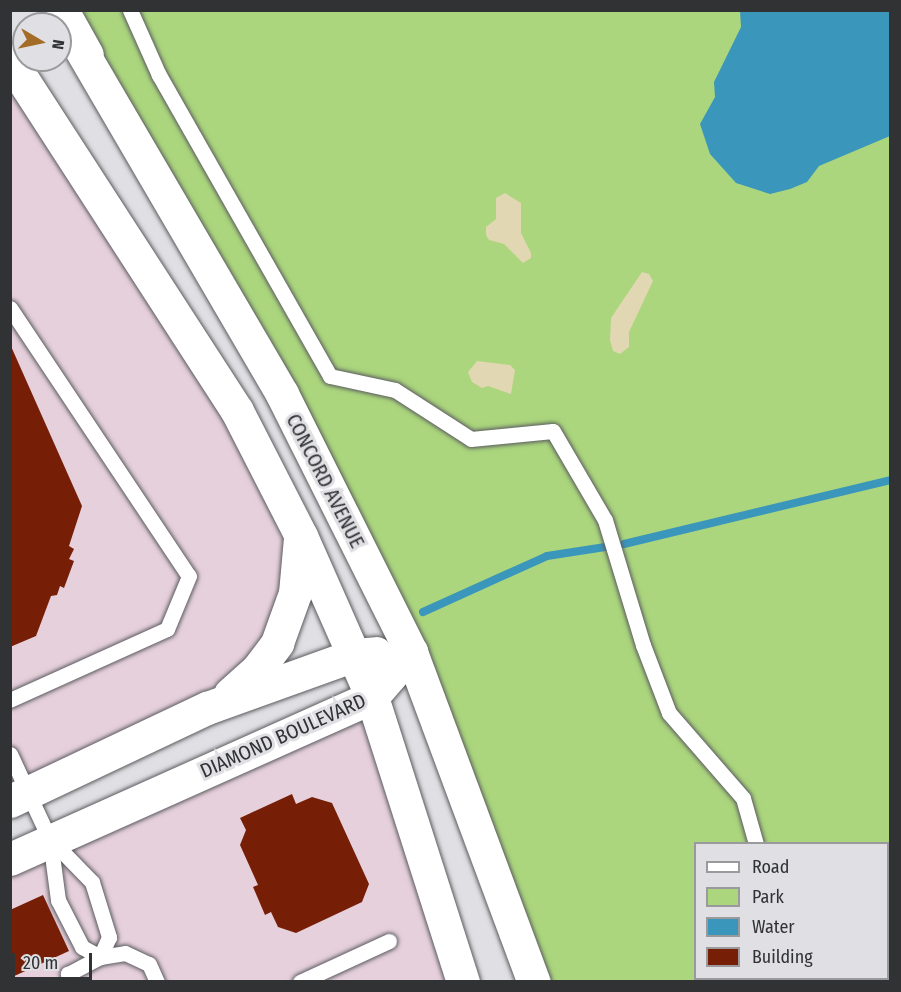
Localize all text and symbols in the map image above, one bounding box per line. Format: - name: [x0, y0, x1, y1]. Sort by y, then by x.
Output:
- north arrow: [12, 12, 72, 72]
- text: N: [48, 38, 68, 51]
- street label: CONCORD AVENUE: [281, 410, 369, 552]
- street label: DIAMOND BOULEVARD: [196, 689, 370, 783]
- legend: [694, 842, 889, 980]
- text: Road: [752, 856, 789, 878]
- text: Park: [752, 886, 784, 908]
- text: Water: [752, 916, 795, 938]
- scale bar: [15, 941, 94, 979]
- text: Building: [752, 946, 813, 968]
- text: 20 m: [23, 952, 58, 974]

